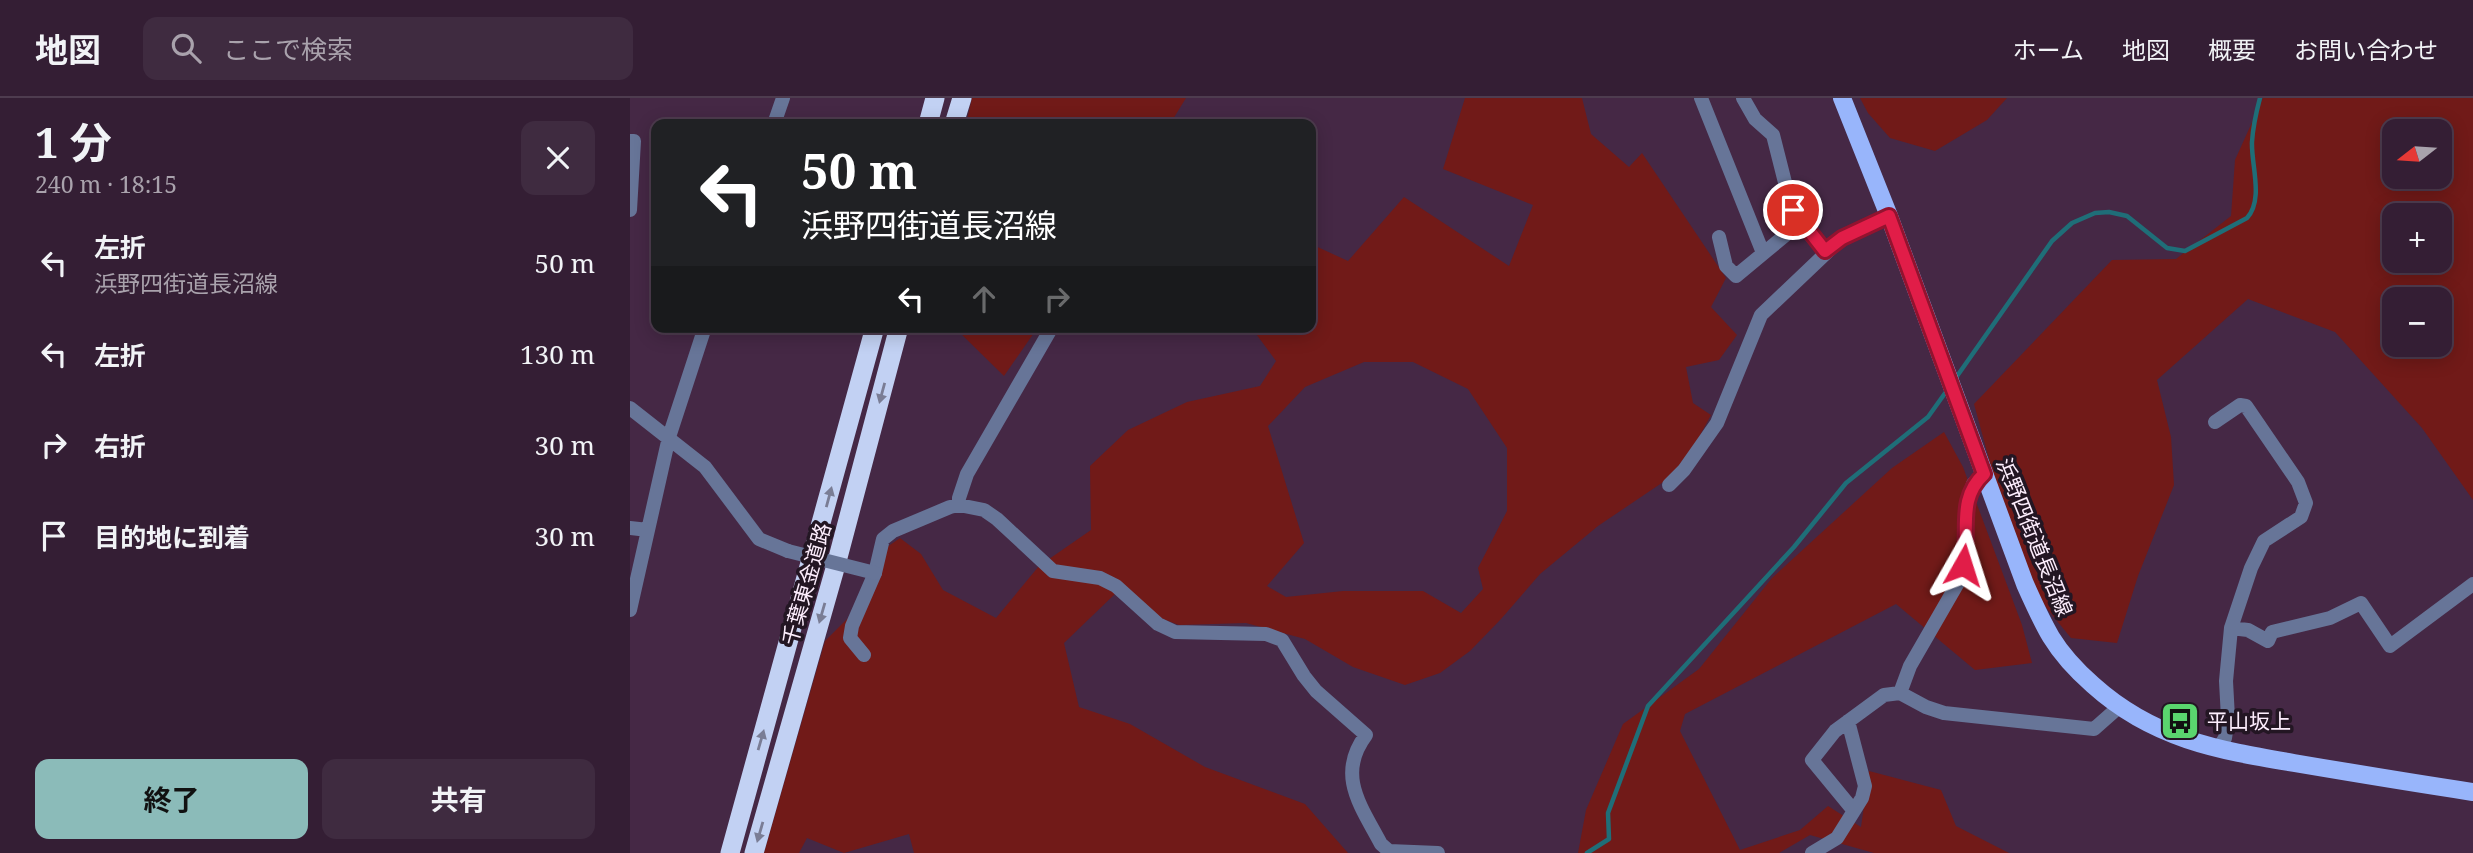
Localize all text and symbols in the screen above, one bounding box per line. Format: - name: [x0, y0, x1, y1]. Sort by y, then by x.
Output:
- search box: [143, 17, 633, 80]
- text: 地図: [35, 27, 101, 72]
- icon: search: [167, 29, 205, 67]
- text: ここで検索: [223, 31, 353, 67]
- text: ホーム: [2013, 33, 2084, 66]
- text: 地図: [2122, 33, 2170, 66]
- text: 概要: [2208, 33, 2256, 66]
- text: お問い合わせ: [2294, 33, 2438, 66]
- text: 1 分: [35, 113, 112, 170]
- north arrow: [2382, 119, 2452, 189]
- map controls: [2382, 119, 2452, 357]
- button: close: [521, 121, 595, 195]
- text: 50 m: [801, 137, 917, 203]
- icon: left: [686, 147, 777, 238]
- text: 240 m · 18:15: [35, 168, 177, 200]
- pin: [1763, 180, 1823, 240]
- icon: arrive: [1774, 191, 1812, 229]
- text: 浜野四街道長沼線: [801, 203, 1057, 246]
- button: +: [2382, 203, 2452, 273]
- text: 左折: [94, 229, 146, 265]
- icon: left: [35, 244, 73, 282]
- text: 50 m: [535, 245, 595, 281]
- text: 浜野四街道長沼線: [94, 267, 278, 299]
- icon: left: [892, 280, 930, 318]
- icon: ahead: [965, 280, 1003, 318]
- icon: right: [1038, 280, 1076, 318]
- button: −: [2382, 287, 2452, 357]
- icon: left: [35, 335, 73, 373]
- text: 130 m: [520, 336, 595, 372]
- text: 左折: [94, 337, 146, 373]
- one-way arrow: [876, 383, 886, 404]
- icon: right: [35, 426, 73, 464]
- text: 30 m: [535, 427, 595, 463]
- text: 右折: [94, 428, 146, 464]
- street label: 浜野四街道長沼線: [1991, 454, 2079, 620]
- one-way arrow: [824, 486, 834, 507]
- icon: arrive: [35, 517, 73, 555]
- text: 30 m: [535, 518, 595, 554]
- text: 目的地に到着: [94, 519, 250, 555]
- street label: 千葉東金道路: [775, 520, 837, 648]
- position arrow: [1926, 528, 2000, 602]
- one-way arrow: [816, 602, 827, 624]
- bus stop icon: 平山坂上: [2159, 700, 2201, 742]
- place label: 平山坂上: [2207, 707, 2291, 735]
- one-way arrow: [757, 729, 767, 750]
- button: 終了: [35, 759, 308, 839]
- button: 共有: [322, 759, 595, 839]
- one-way arrow: [754, 821, 765, 843]

